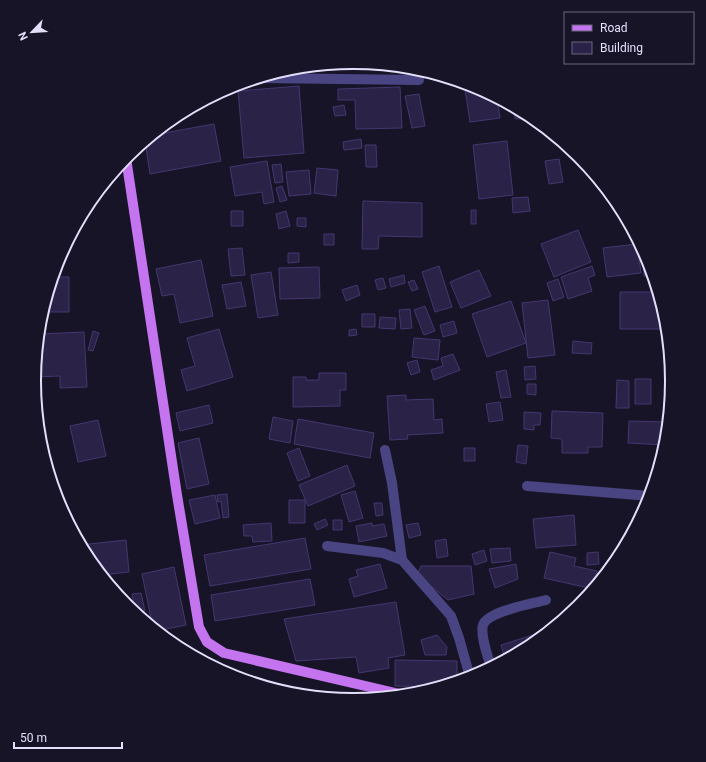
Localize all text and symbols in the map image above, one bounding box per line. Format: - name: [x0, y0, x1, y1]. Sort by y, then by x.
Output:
- north arrow: [12, 12, 52, 52]
- legend: [564, 12, 694, 64]
- text: Road: [600, 21, 628, 35]
- text: N: [16, 30, 31, 42]
- text: Building: [600, 41, 643, 55]
- scale bar: [14, 724, 122, 750]
- text: 50 m: [20, 731, 47, 745]

